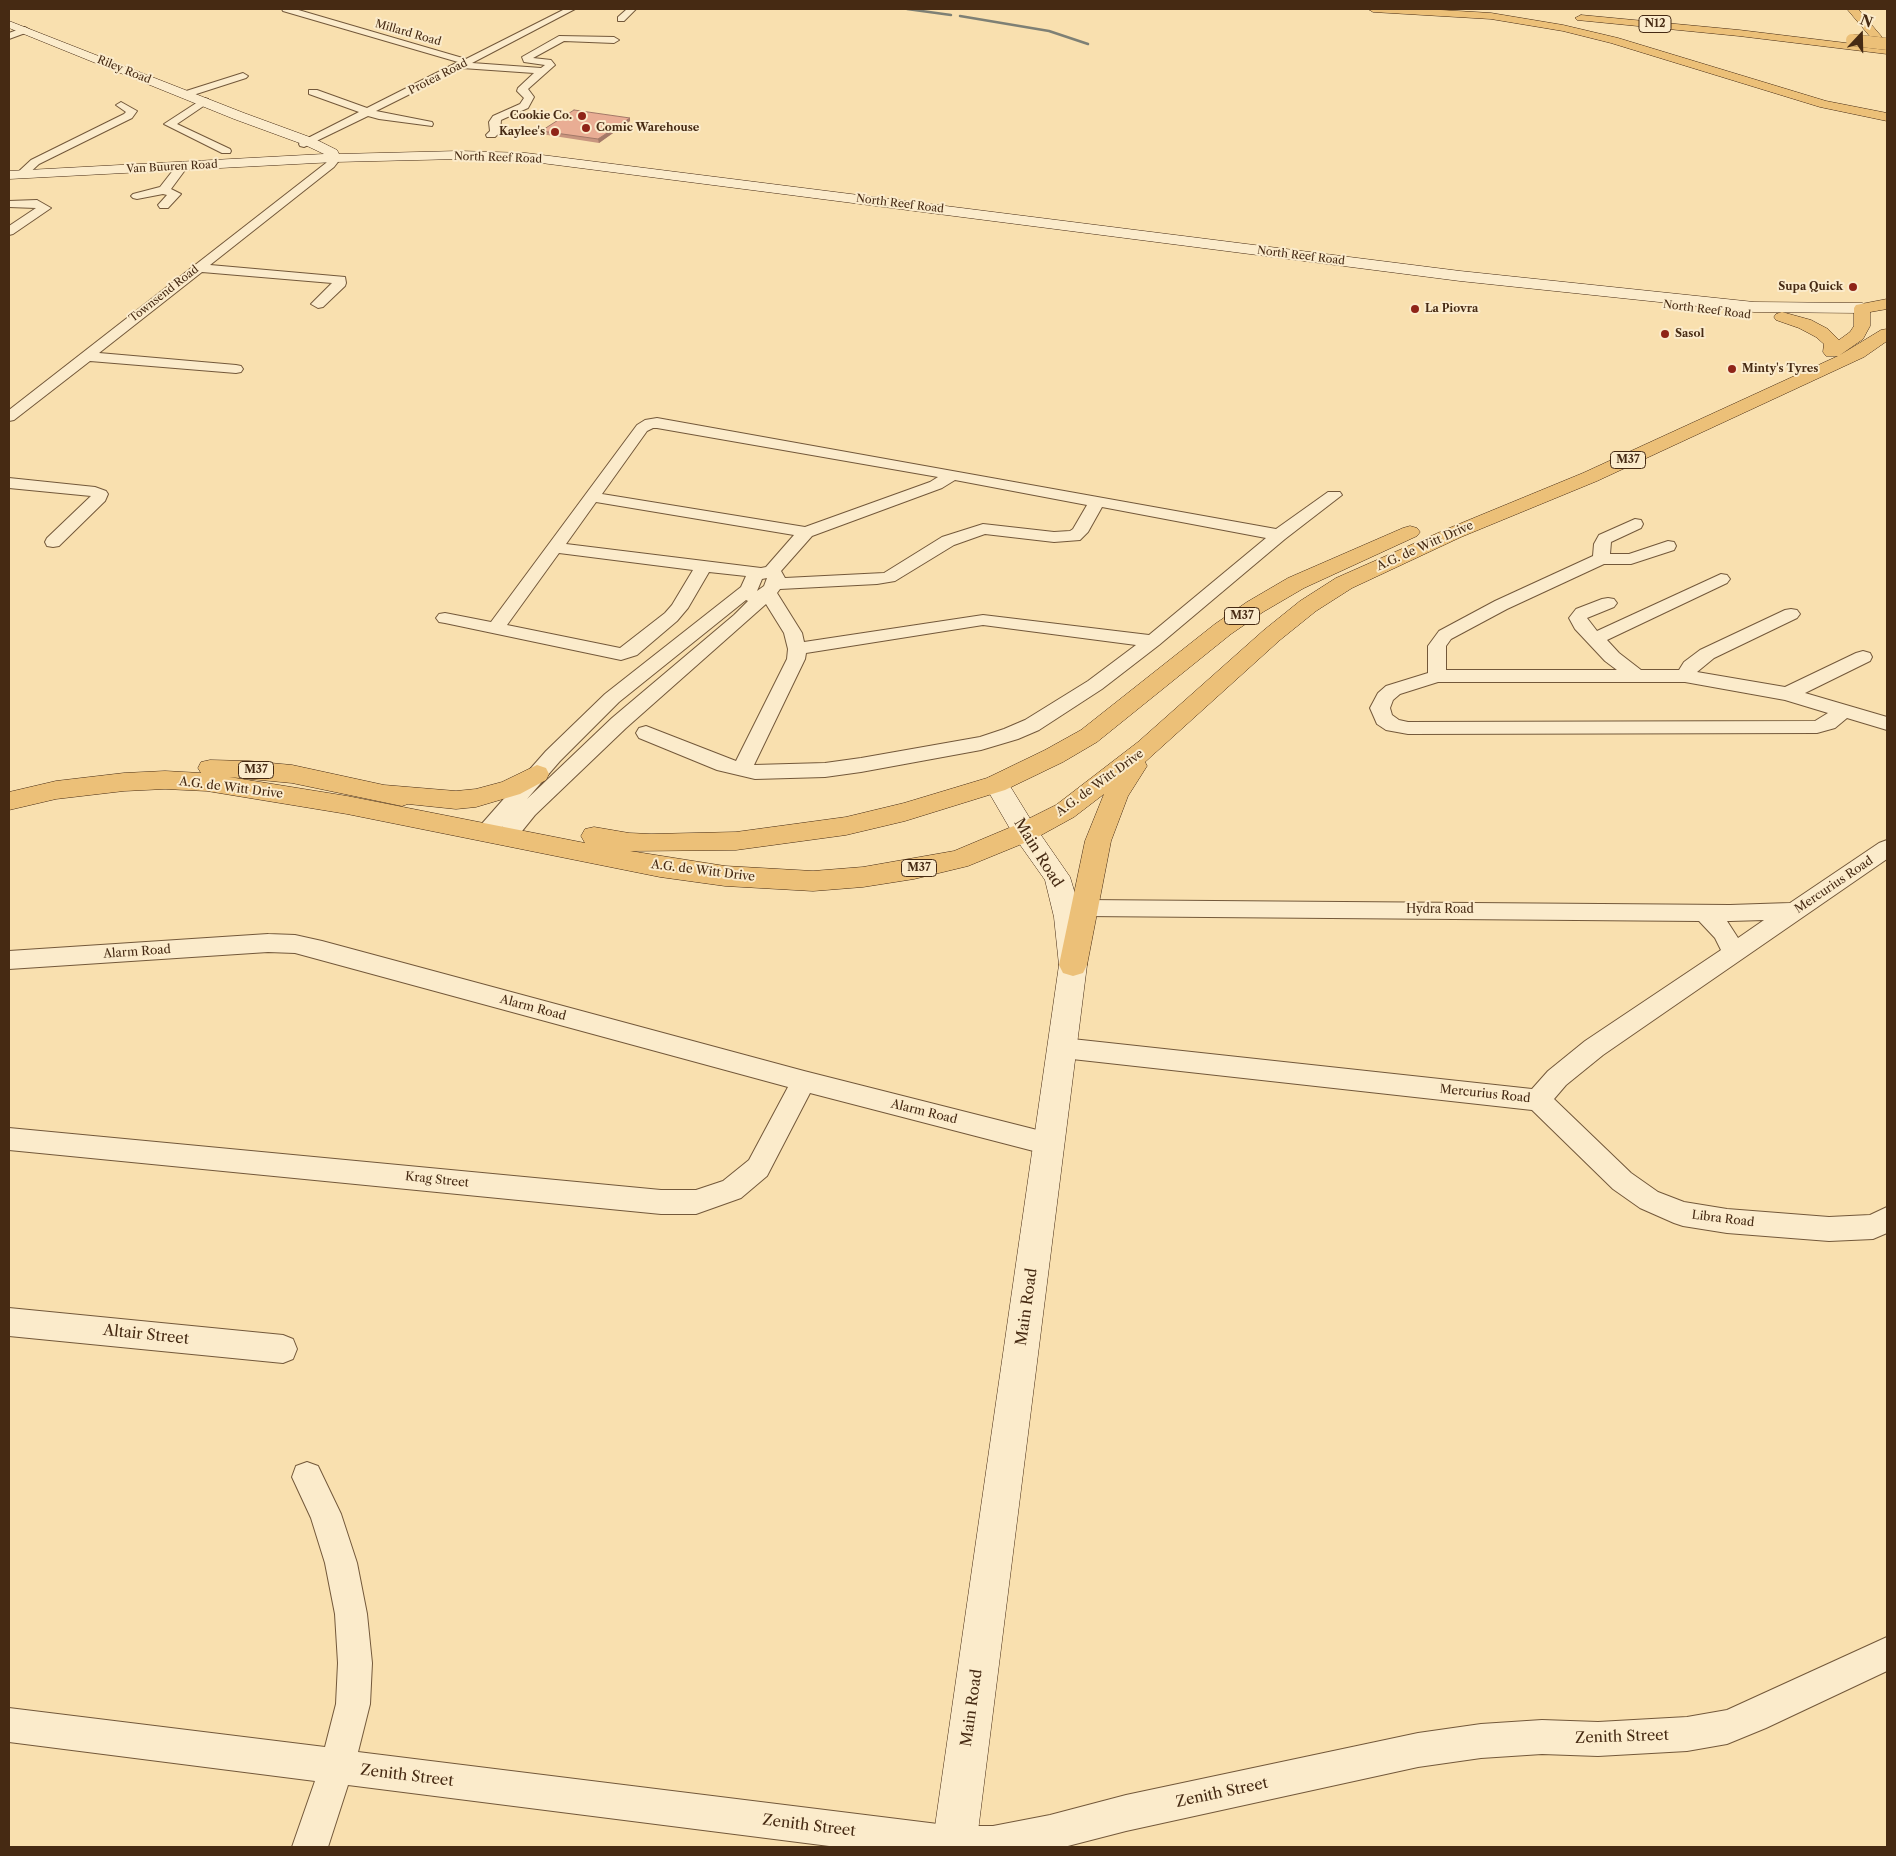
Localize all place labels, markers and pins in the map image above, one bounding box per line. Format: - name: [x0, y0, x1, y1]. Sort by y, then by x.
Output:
- place label: Cookie Co.: [510, 109, 572, 123]
- marker: Cookie Co.: [576, 110, 588, 122]
- place label: Comic Warehouse: [596, 121, 699, 135]
- marker: Comic Warehouse: [580, 122, 592, 134]
- place label: Kaylee's: [499, 125, 545, 139]
- marker: Kaylee's: [549, 126, 561, 138]
- place label: Supa Quick: [1778, 280, 1843, 294]
- marker: Supa Quick: [1847, 281, 1859, 293]
- place label: La Piovra: [1425, 302, 1478, 316]
- marker: La Piovra: [1409, 303, 1421, 315]
- place label: Sasol: [1675, 327, 1704, 341]
- marker: Sasol: [1659, 328, 1671, 340]
- place label: Minty's Tyres: [1742, 362, 1818, 376]
- marker: Minty's Tyres: [1726, 363, 1738, 375]

